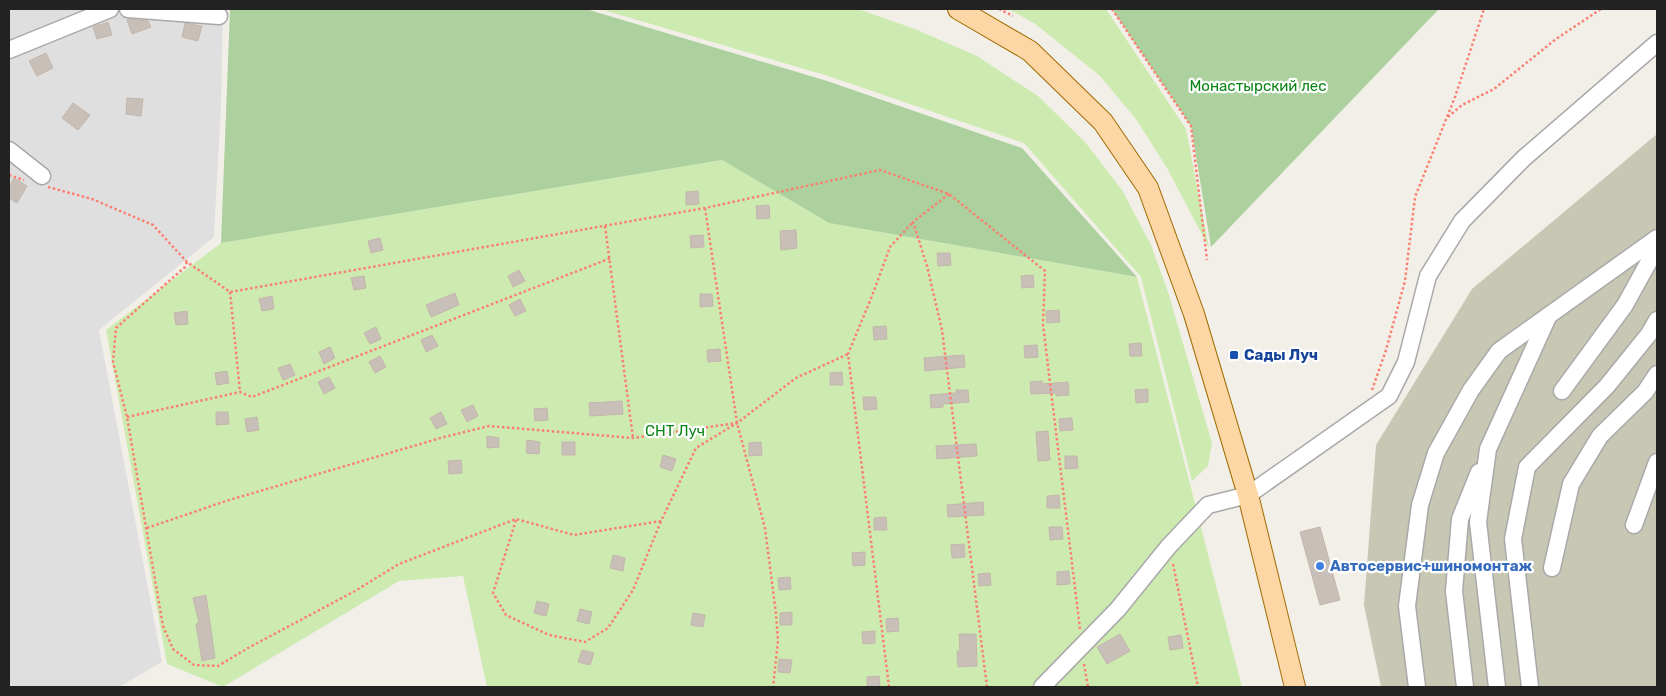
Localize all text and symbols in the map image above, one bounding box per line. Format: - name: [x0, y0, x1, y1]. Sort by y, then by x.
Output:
- park label: Монастырский лес: [1189, 77, 1327, 95]
- place label: Сады Луч: [1244, 346, 1318, 364]
- marker: Сады Луч: [1228, 349, 1240, 361]
- park label: СНТ Луч: [645, 422, 705, 440]
- place label: Автосервис+шиномонтаж: [1330, 557, 1532, 575]
- marker: Автосервис+шиномонтаж: [1314, 560, 1326, 572]

